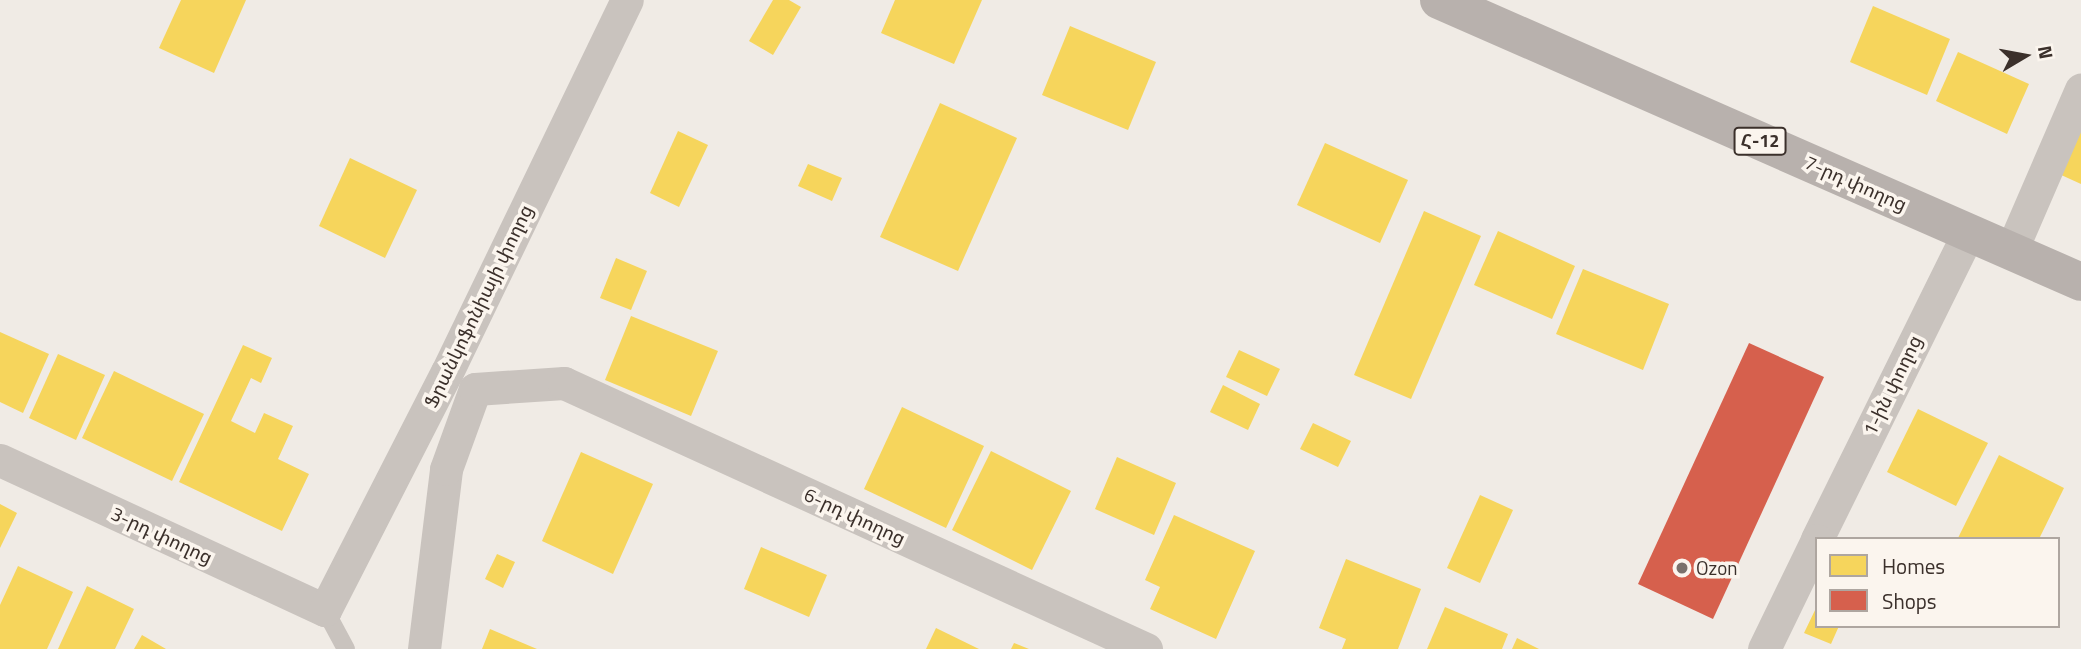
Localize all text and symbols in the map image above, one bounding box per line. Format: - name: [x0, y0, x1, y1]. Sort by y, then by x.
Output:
- north arrow: [1990, 21, 2060, 91]
- text: N: [2031, 43, 2062, 61]
- road number: Հ-12: [1732, 126, 1788, 156]
- street label: 7-րդ փողոց: [1801, 150, 1911, 216]
- street label: Ֆրանկոֆոնիայի փողոց: [419, 201, 537, 411]
- street label: 1-ին փողոց: [1858, 331, 1926, 439]
- street label: 6-րդ փողոց: [801, 483, 909, 549]
- street label: 3-րդ փողոց: [108, 502, 216, 568]
- legend: [1815, 537, 2060, 628]
- text: Homes: [1882, 550, 1945, 582]
- place label: Ozon: [1696, 557, 1737, 579]
- marker: Ozon: [1674, 560, 1690, 576]
- text: Shops: [1882, 585, 1937, 617]

